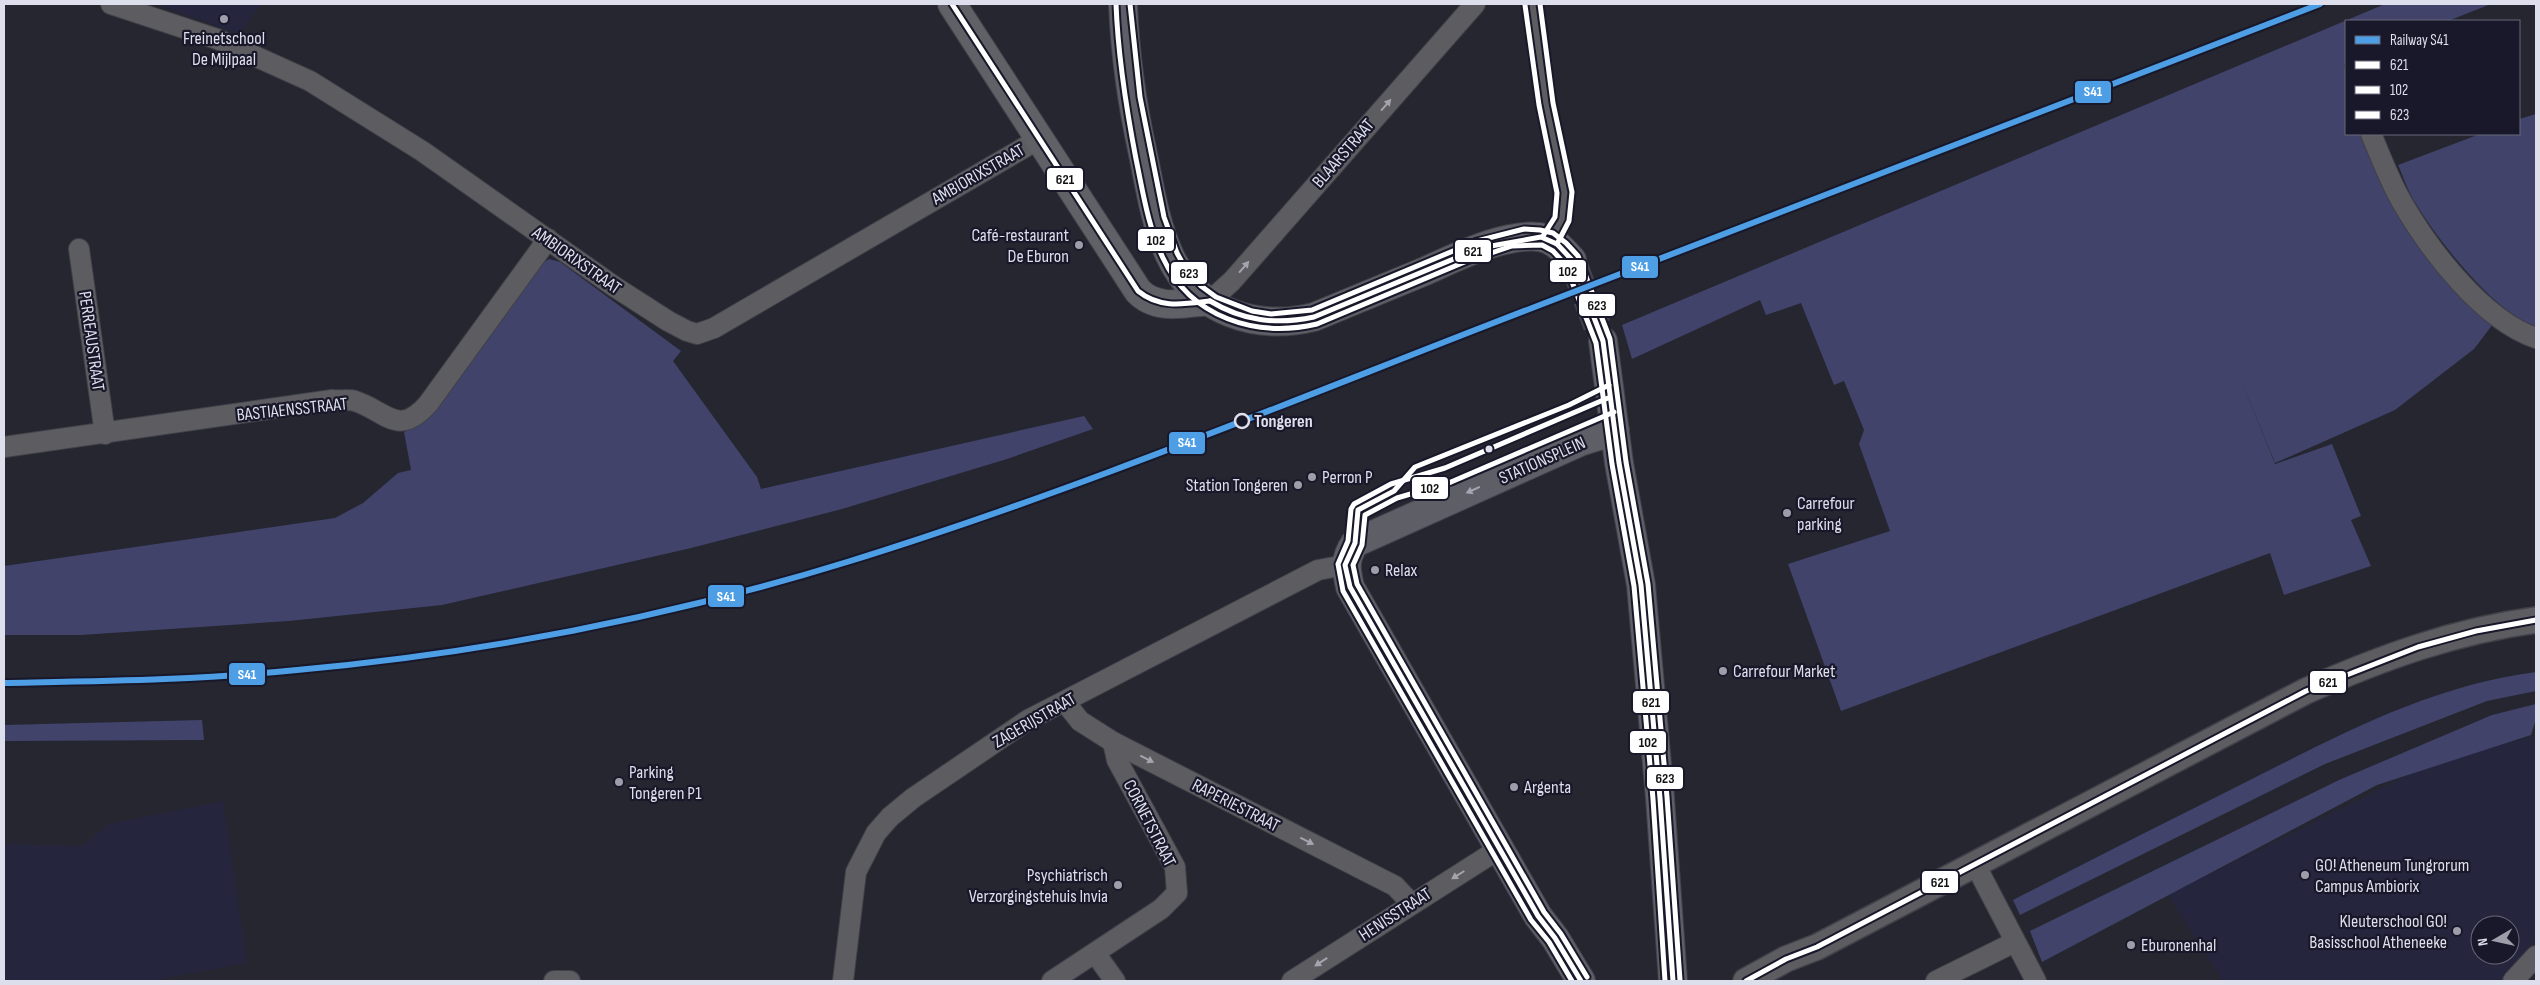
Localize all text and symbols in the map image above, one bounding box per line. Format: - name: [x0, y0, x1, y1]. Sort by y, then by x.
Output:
- marker: Freinetschool De Mijlpaal: [218, 13, 230, 25]
- legend: [2345, 20, 2520, 135]
- place label: Freinetschool De Mijlpaal: [183, 28, 265, 70]
- text: Railway S41: [2390, 31, 2449, 50]
- text: 621: [2390, 56, 2409, 75]
- line badge: S41: [2074, 80, 2112, 104]
- text: 102: [2390, 81, 2408, 100]
- text: S41: [2084, 83, 2103, 100]
- one-way arrow: [1380, 99, 1391, 111]
- text: 623: [2390, 106, 2409, 125]
- street label: BLAARSTRAAT: [1308, 115, 1379, 192]
- street label: AMBIORIXSTRAAT: [927, 139, 1028, 210]
- line badge: 621: [1046, 167, 1084, 191]
- text: 621: [1056, 171, 1075, 188]
- street label: AMBIORIXSTRAAT: [527, 222, 625, 299]
- place label: Café-restaurant De Eburon: [971, 225, 1070, 267]
- line badge: 102: [1137, 228, 1175, 252]
- text: 102: [1147, 232, 1165, 249]
- marker: Café-restaurant De Eburon: [1073, 239, 1085, 251]
- line badge: 621: [1454, 239, 1492, 263]
- text: 621: [1464, 243, 1483, 260]
- line badge: S41: [1621, 255, 1659, 279]
- text: S41: [1631, 258, 1650, 275]
- line badge: 102: [1549, 259, 1587, 283]
- line badge: 623: [1170, 261, 1208, 285]
- one-way arrow: [1238, 261, 1250, 273]
- text: 102: [1559, 263, 1577, 280]
- text: 623: [1179, 265, 1199, 282]
- street label: PERREAUSTRAAT: [74, 290, 109, 392]
- line badge: 623: [1578, 293, 1616, 317]
- text: 623: [1587, 297, 1607, 314]
- street label: BASTIAENSSTRAAT: [236, 393, 348, 426]
- place label: Tongeren: [1254, 411, 1313, 432]
- marker: Tongeren: [1234, 413, 1250, 429]
- line badge: S41: [1168, 431, 1206, 455]
- street label: STATIONSPLEIN: [1496, 432, 1589, 489]
- text: S41: [1178, 434, 1197, 451]
- unlabelled marker: [1484, 444, 1494, 454]
- place label: Perron P: [1322, 467, 1373, 488]
- marker: Perron P: [1306, 471, 1318, 483]
- place label: Station Tongeren: [1186, 475, 1288, 496]
- line badge: 102: [1411, 476, 1449, 500]
- marker: Station Tongeren: [1292, 479, 1304, 491]
- text: 102: [1421, 480, 1439, 497]
- one-way arrow: [1466, 486, 1480, 494]
- place label: Carrefour parking: [1797, 493, 1855, 535]
- marker: Carrefour parking: [1781, 507, 1793, 519]
- place label: Relax: [1385, 560, 1418, 581]
- marker: Relax: [1369, 564, 1381, 576]
- line badge: S41: [707, 584, 745, 608]
- text: S41: [717, 588, 736, 605]
- place label: Carrefour Market: [1733, 661, 1836, 682]
- line badge: S41: [228, 662, 266, 686]
- marker: Carrefour Market: [1717, 665, 1729, 677]
- text: S41: [238, 666, 257, 683]
- line badge: 621: [2309, 670, 2347, 694]
- text: 621: [2319, 674, 2338, 691]
- street label: ZAGERIJSTRAAT: [989, 688, 1080, 753]
- line badge: 621: [1632, 690, 1670, 714]
- text: 621: [1642, 694, 1661, 711]
- line badge: 102: [1629, 730, 1667, 754]
- text: 102: [1639, 734, 1657, 751]
- one-way arrow: [1139, 755, 1154, 763]
- place label: Parking Tongeren P1: [629, 762, 702, 804]
- line badge: 623: [1646, 766, 1684, 790]
- text: 623: [1655, 770, 1675, 787]
- street label: RAPERIESTRAAT: [1188, 774, 1283, 836]
- marker: Parking Tongeren P1: [613, 776, 625, 788]
- street label: CORNETSTRAAT: [1119, 776, 1180, 870]
- place label: Argenta: [1523, 777, 1571, 798]
- marker: Argenta: [1508, 781, 1520, 793]
- one-way arrow: [1300, 837, 1314, 845]
- place label: GO! Atheneum Tungrorum Campus Ambiorix: [2315, 855, 2469, 897]
- place label: Psychiatrisch Verzorgingstehuis Invia: [969, 865, 1108, 907]
- marker: GO! Atheneum Tungrorum Campus Ambiorix: [2299, 869, 2311, 881]
- one-way arrow: [1451, 870, 1464, 879]
- line badge: 621: [1921, 870, 1959, 894]
- text: 621: [1931, 874, 1950, 891]
- marker: Psychiatrisch Verzorgingstehuis Invia: [1112, 879, 1124, 891]
- street label: HENISSTRAAT: [1355, 883, 1435, 946]
- place label: Kleuterschool GO! Basisschool Atheneeke: [2309, 911, 2447, 953]
- north arrow: [2470, 915, 2520, 965]
- marker: Kleuterschool GO! Basisschool Atheneeke: [2451, 925, 2463, 937]
- place label: Eburonenhal: [2141, 935, 2216, 956]
- text: N: [2474, 937, 2492, 947]
- marker: Eburonenhal: [2125, 939, 2137, 951]
- one-way arrow: [1314, 957, 1327, 967]

